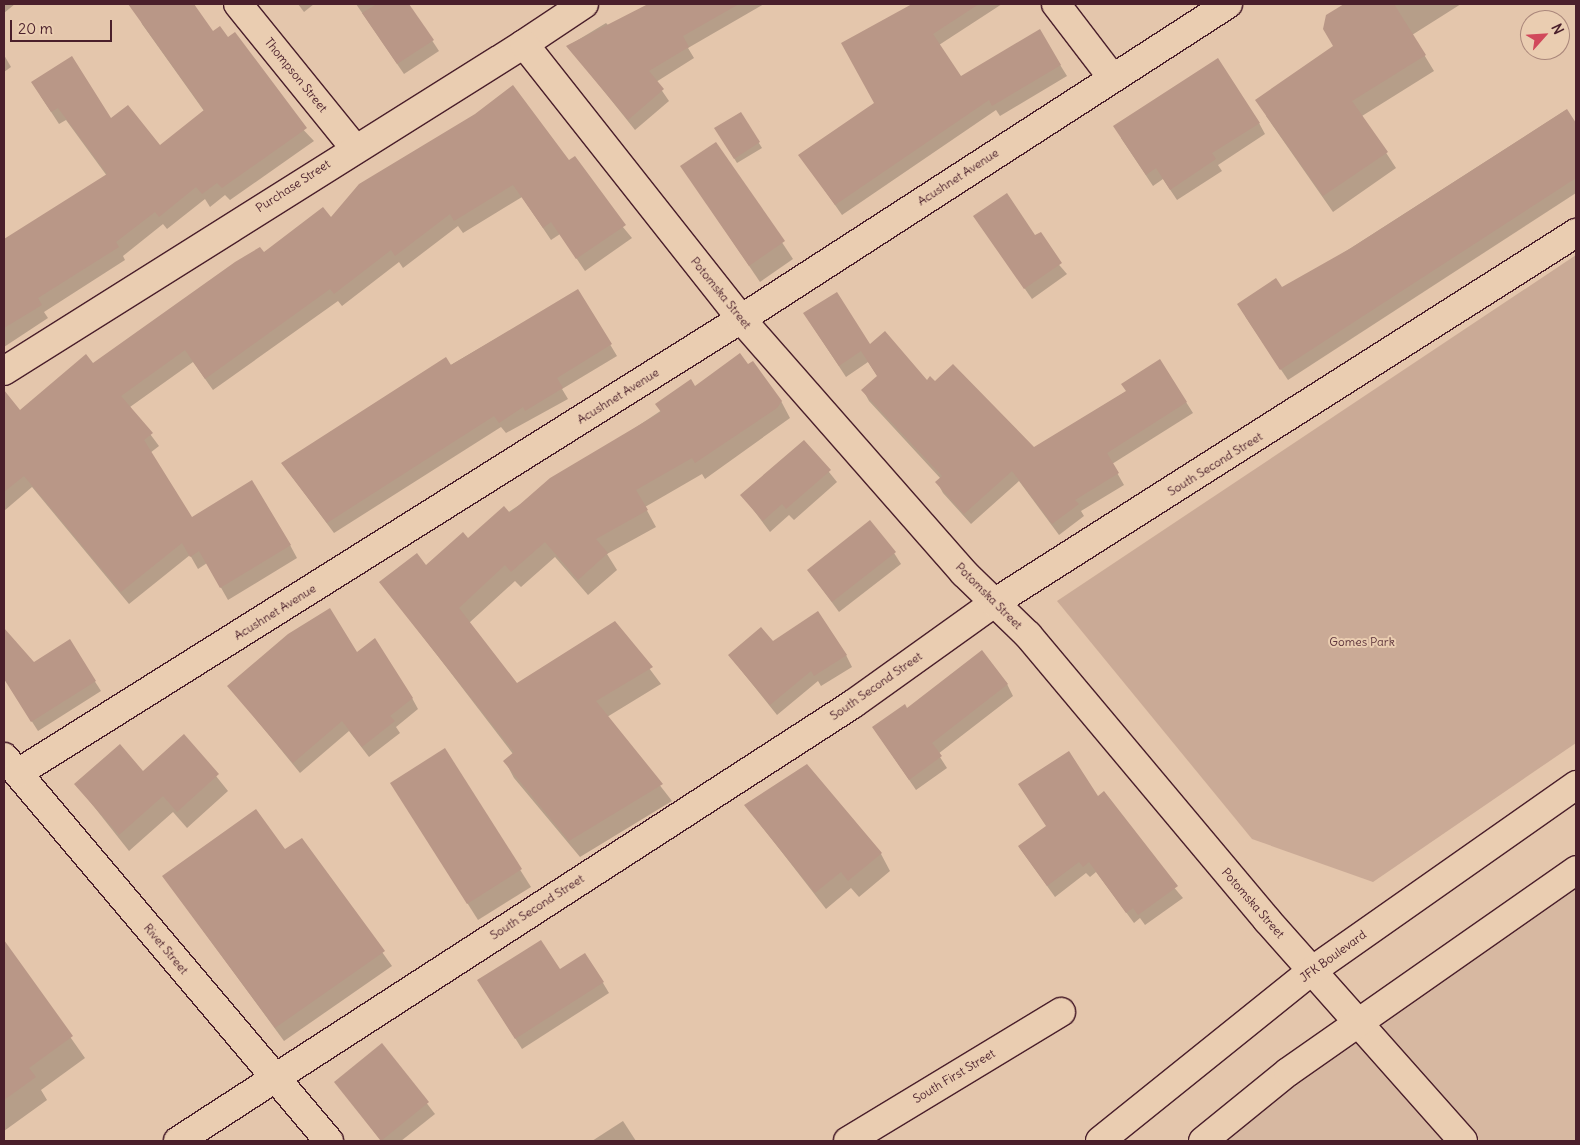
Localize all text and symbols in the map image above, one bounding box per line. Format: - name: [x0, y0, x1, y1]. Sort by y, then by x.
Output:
- scale bar: [12, 10, 115, 42]
- north arrow: [1520, 10, 1570, 60]
- text: 20 m: [18, 19, 53, 38]
- text: N: [1547, 21, 1568, 37]
- street label: Thompson Street: [262, 35, 330, 115]
- street label: Acushnet Avenue: [915, 145, 1001, 209]
- street label: Purchase Street: [253, 157, 333, 215]
- street label: Potomska Street: [688, 254, 754, 332]
- street label: Acushnet Avenue: [574, 365, 662, 427]
- street label: South Second Street: [1165, 429, 1265, 499]
- street label: Potomska Street: [953, 560, 1025, 632]
- street label: Acushnet Avenue: [231, 581, 319, 643]
- park label: Gomes Park: [1329, 635, 1395, 649]
- street label: South Second Street: [827, 649, 925, 723]
- street label: Potomska Street: [1219, 865, 1287, 941]
- street label: South Second Street: [487, 871, 587, 943]
- street label: Rivet Street: [141, 921, 191, 977]
- street label: JFK Boulevard: [1297, 927, 1369, 985]
- street label: South First Street: [910, 1046, 998, 1106]

